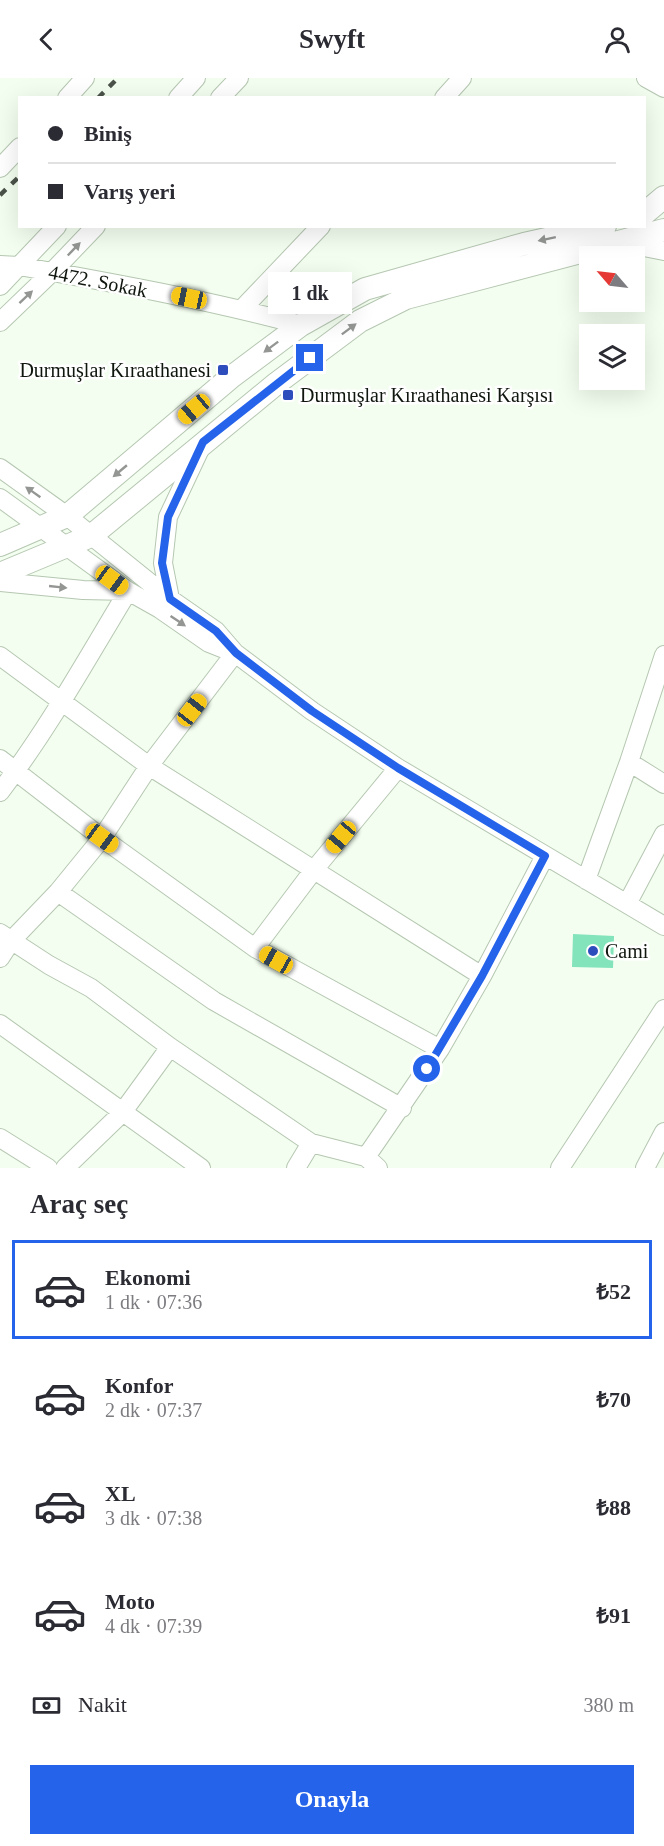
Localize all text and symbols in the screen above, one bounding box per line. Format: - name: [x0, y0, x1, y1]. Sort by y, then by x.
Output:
- icon: back: [30, 23, 63, 56]
- icon: person: [601, 23, 634, 56]
- text: Swyft: [299, 24, 365, 54]
- text: Biniş: [84, 121, 132, 146]
- text: Varış yeri: [84, 179, 175, 204]
- one-way arrow: [538, 235, 557, 245]
- one-way arrow: [67, 243, 81, 257]
- north arrow: [579, 246, 645, 312]
- map controls: [579, 246, 645, 390]
- street label: 4472. Sokak: [47, 261, 149, 301]
- callout: 1 dk: [268, 271, 352, 313]
- text: 1 dk: [291, 282, 329, 304]
- car: [170, 285, 208, 311]
- one-way arrow: [19, 290, 34, 304]
- one-way arrow: [341, 324, 356, 336]
- button: layers: [579, 324, 645, 390]
- one-way arrow: [263, 341, 279, 354]
- route end: [296, 344, 323, 371]
- place label: Durmuşlar Kıraathanesi: [19, 359, 211, 382]
- marker: Durmuşlar Kıraathanesi: [216, 363, 230, 377]
- place label: Durmuşlar Kıraathanesi Karşısı: [300, 384, 554, 407]
- marker: Durmuşlar Kıraathanesi Karşısı: [281, 388, 295, 402]
- car: [174, 391, 214, 427]
- one-way arrow: [113, 464, 128, 477]
- one-way arrow: [26, 486, 42, 498]
- car: [92, 562, 132, 598]
- one-way arrow: [49, 582, 68, 592]
- one-way arrow: [170, 615, 186, 626]
- car: [174, 690, 210, 730]
- car: [323, 817, 359, 857]
- car: [82, 820, 122, 856]
- place label: Cami: [605, 940, 649, 962]
- car: [256, 943, 296, 977]
- marker: Cami: [586, 944, 600, 958]
- route start: [413, 1055, 440, 1082]
- text: Araç seç: [30, 1189, 128, 1219]
- icon: car: [33, 1263, 87, 1317]
- text: Ekonomi: [105, 1265, 191, 1290]
- text: ₺52: [596, 1279, 631, 1304]
- text: 1 dk · 07:36: [105, 1291, 202, 1313]
- icon: car: [33, 1371, 87, 1425]
- text: Konfor: [105, 1373, 173, 1398]
- text: ₺70: [596, 1387, 631, 1412]
- text: 2 dk · 07:37: [105, 1399, 202, 1421]
- icon: car: [33, 1479, 87, 1533]
- text: XL: [105, 1481, 136, 1506]
- text: ₺88: [596, 1495, 631, 1520]
- text: 3 dk · 07:38: [105, 1507, 202, 1529]
- icon: car: [33, 1587, 87, 1641]
- text: Moto: [105, 1589, 155, 1614]
- text: ₺91: [596, 1603, 631, 1628]
- text: 4 dk · 07:39: [105, 1615, 202, 1637]
- icon: cash: [30, 1689, 63, 1722]
- text: Nakit: [78, 1692, 127, 1717]
- text: 380 m: [583, 1694, 634, 1716]
- button: Onayla: [30, 1765, 634, 1834]

